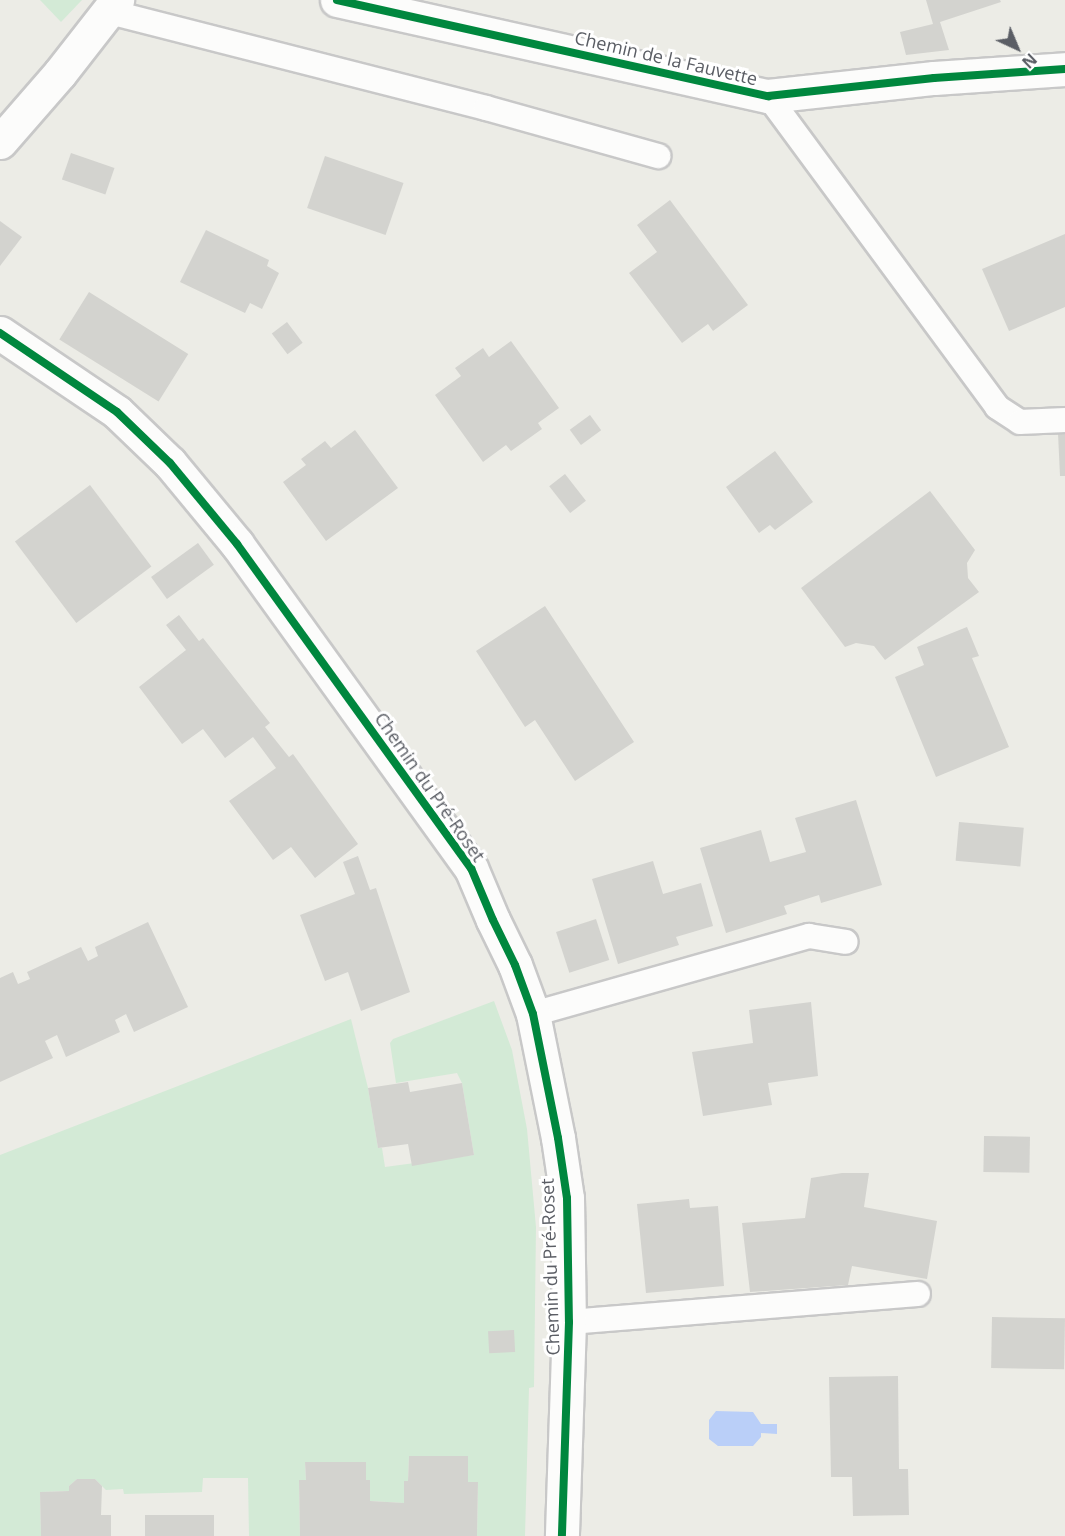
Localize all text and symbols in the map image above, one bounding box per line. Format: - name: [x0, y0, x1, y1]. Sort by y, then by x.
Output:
- north arrow: [987, 18, 1047, 78]
- street label: Chemin de la Fauvette: [573, 26, 759, 90]
- text: N: [1017, 49, 1042, 73]
- street label: Chemin du Pré-Roset: [370, 708, 490, 866]
- street label: Chemin du Pré-Roset: [536, 1178, 564, 1356]

